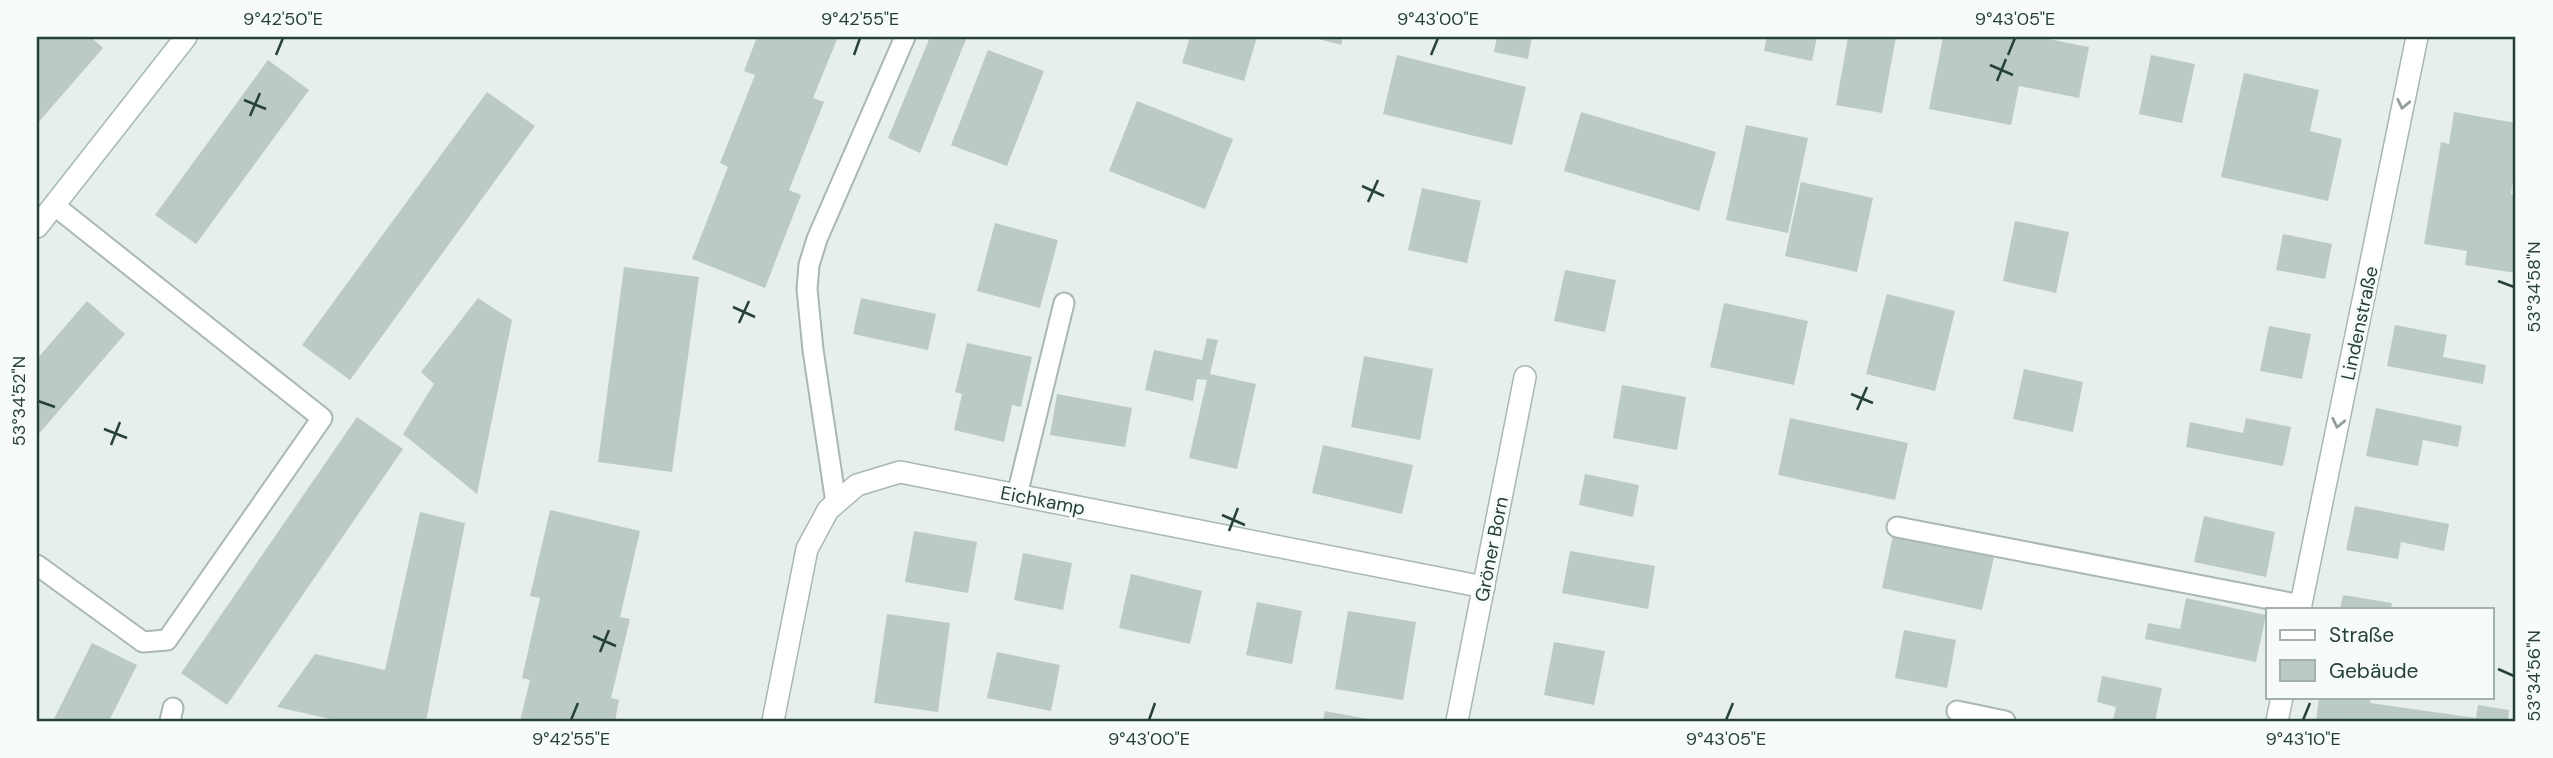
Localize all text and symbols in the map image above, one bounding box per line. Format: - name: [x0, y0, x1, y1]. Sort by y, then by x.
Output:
- text: 9°42'50"E: [243, 7, 323, 31]
- text: 9°42'55"E: [821, 7, 899, 31]
- text: 9°43'00"E: [1397, 7, 1479, 31]
- text: 9°43'05"E: [1975, 7, 2055, 31]
- one-way arrow: [2397, 98, 2412, 110]
- text: 53°34'58"N: [2522, 241, 2546, 333]
- street label: Lindenstraße: [2335, 264, 2384, 382]
- text: 53°34'52"N: [7, 356, 31, 446]
- one-way arrow: [2332, 417, 2347, 429]
- street label: Eichkamp: [998, 480, 1087, 521]
- street label: Gröner Born: [1469, 494, 1514, 604]
- legend: [2266, 608, 2494, 698]
- text: Straße: [2329, 621, 2394, 649]
- text: 53°34'56"N: [2522, 630, 2546, 722]
- text: Gebäude: [2329, 657, 2419, 685]
- text: 9°42'55"E: [532, 727, 610, 751]
- text: 9°43'00"E: [1108, 727, 1190, 751]
- text: 9°43'05"E: [1686, 727, 1766, 751]
- text: 9°43'10"E: [2265, 727, 2341, 751]

